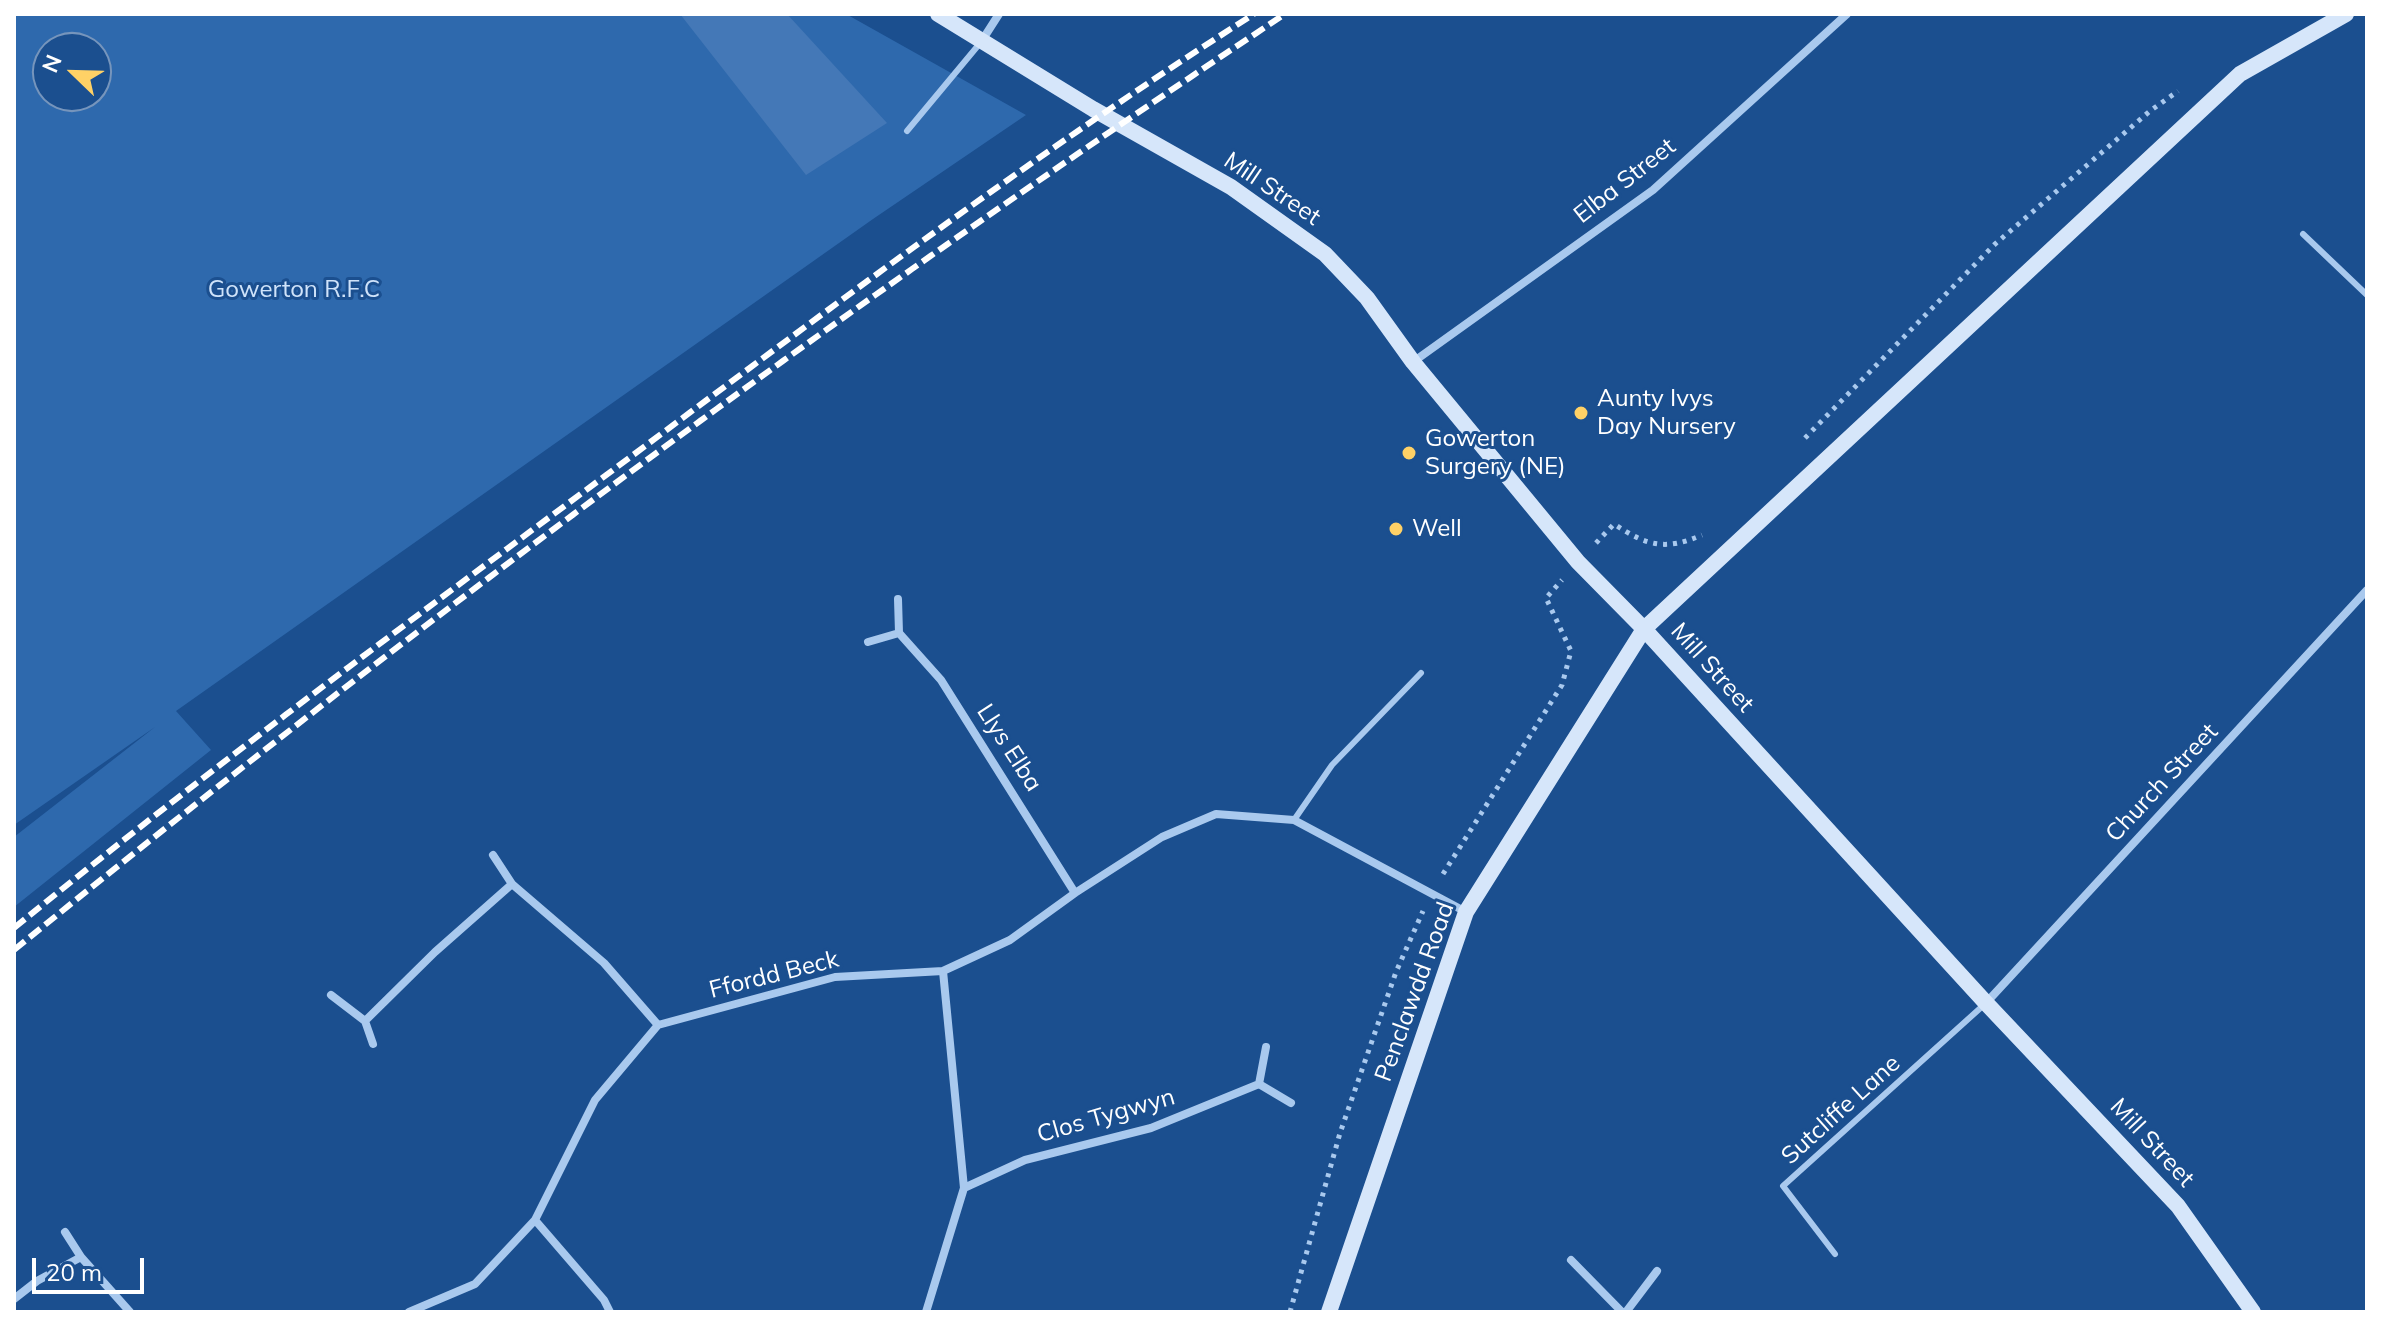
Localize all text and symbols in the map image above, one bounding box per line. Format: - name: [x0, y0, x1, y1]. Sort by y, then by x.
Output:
- north arrow: [32, 32, 112, 112]
- text: N: [36, 50, 68, 77]
- street label: Elba Street: [1568, 132, 1682, 230]
- street label: Mill Street: [1218, 146, 1326, 232]
- park label: Gowerton R.F.C: [208, 276, 380, 304]
- place label: Aunty Ivys Day Nursery: [1597, 385, 1736, 441]
- marker: Aunty Ivys Day Nursery: [1572, 404, 1590, 422]
- place label: Gowerton Surgery (NE): [1425, 425, 1566, 481]
- marker: Gowerton Surgery (NE): [1400, 444, 1418, 462]
- place label: Well: [1412, 515, 1462, 543]
- marker: Well: [1387, 520, 1405, 538]
- street label: Mill Street: [1664, 617, 1760, 719]
- street label: Llys Elba: [970, 699, 1048, 797]
- street label: Church Street: [2100, 718, 2224, 848]
- street label: Penclawdd Road: [1369, 898, 1461, 1086]
- street label: Ffordd Beck: [706, 945, 842, 1005]
- street label: Sutcliffe Lane: [1776, 1049, 1906, 1171]
- street label: Clos Tygwyn: [1034, 1083, 1178, 1149]
- street label: Mill Street: [2104, 1093, 2200, 1193]
- scale bar: [36, 1242, 148, 1292]
- text: 20 m: [46, 1257, 102, 1287]

